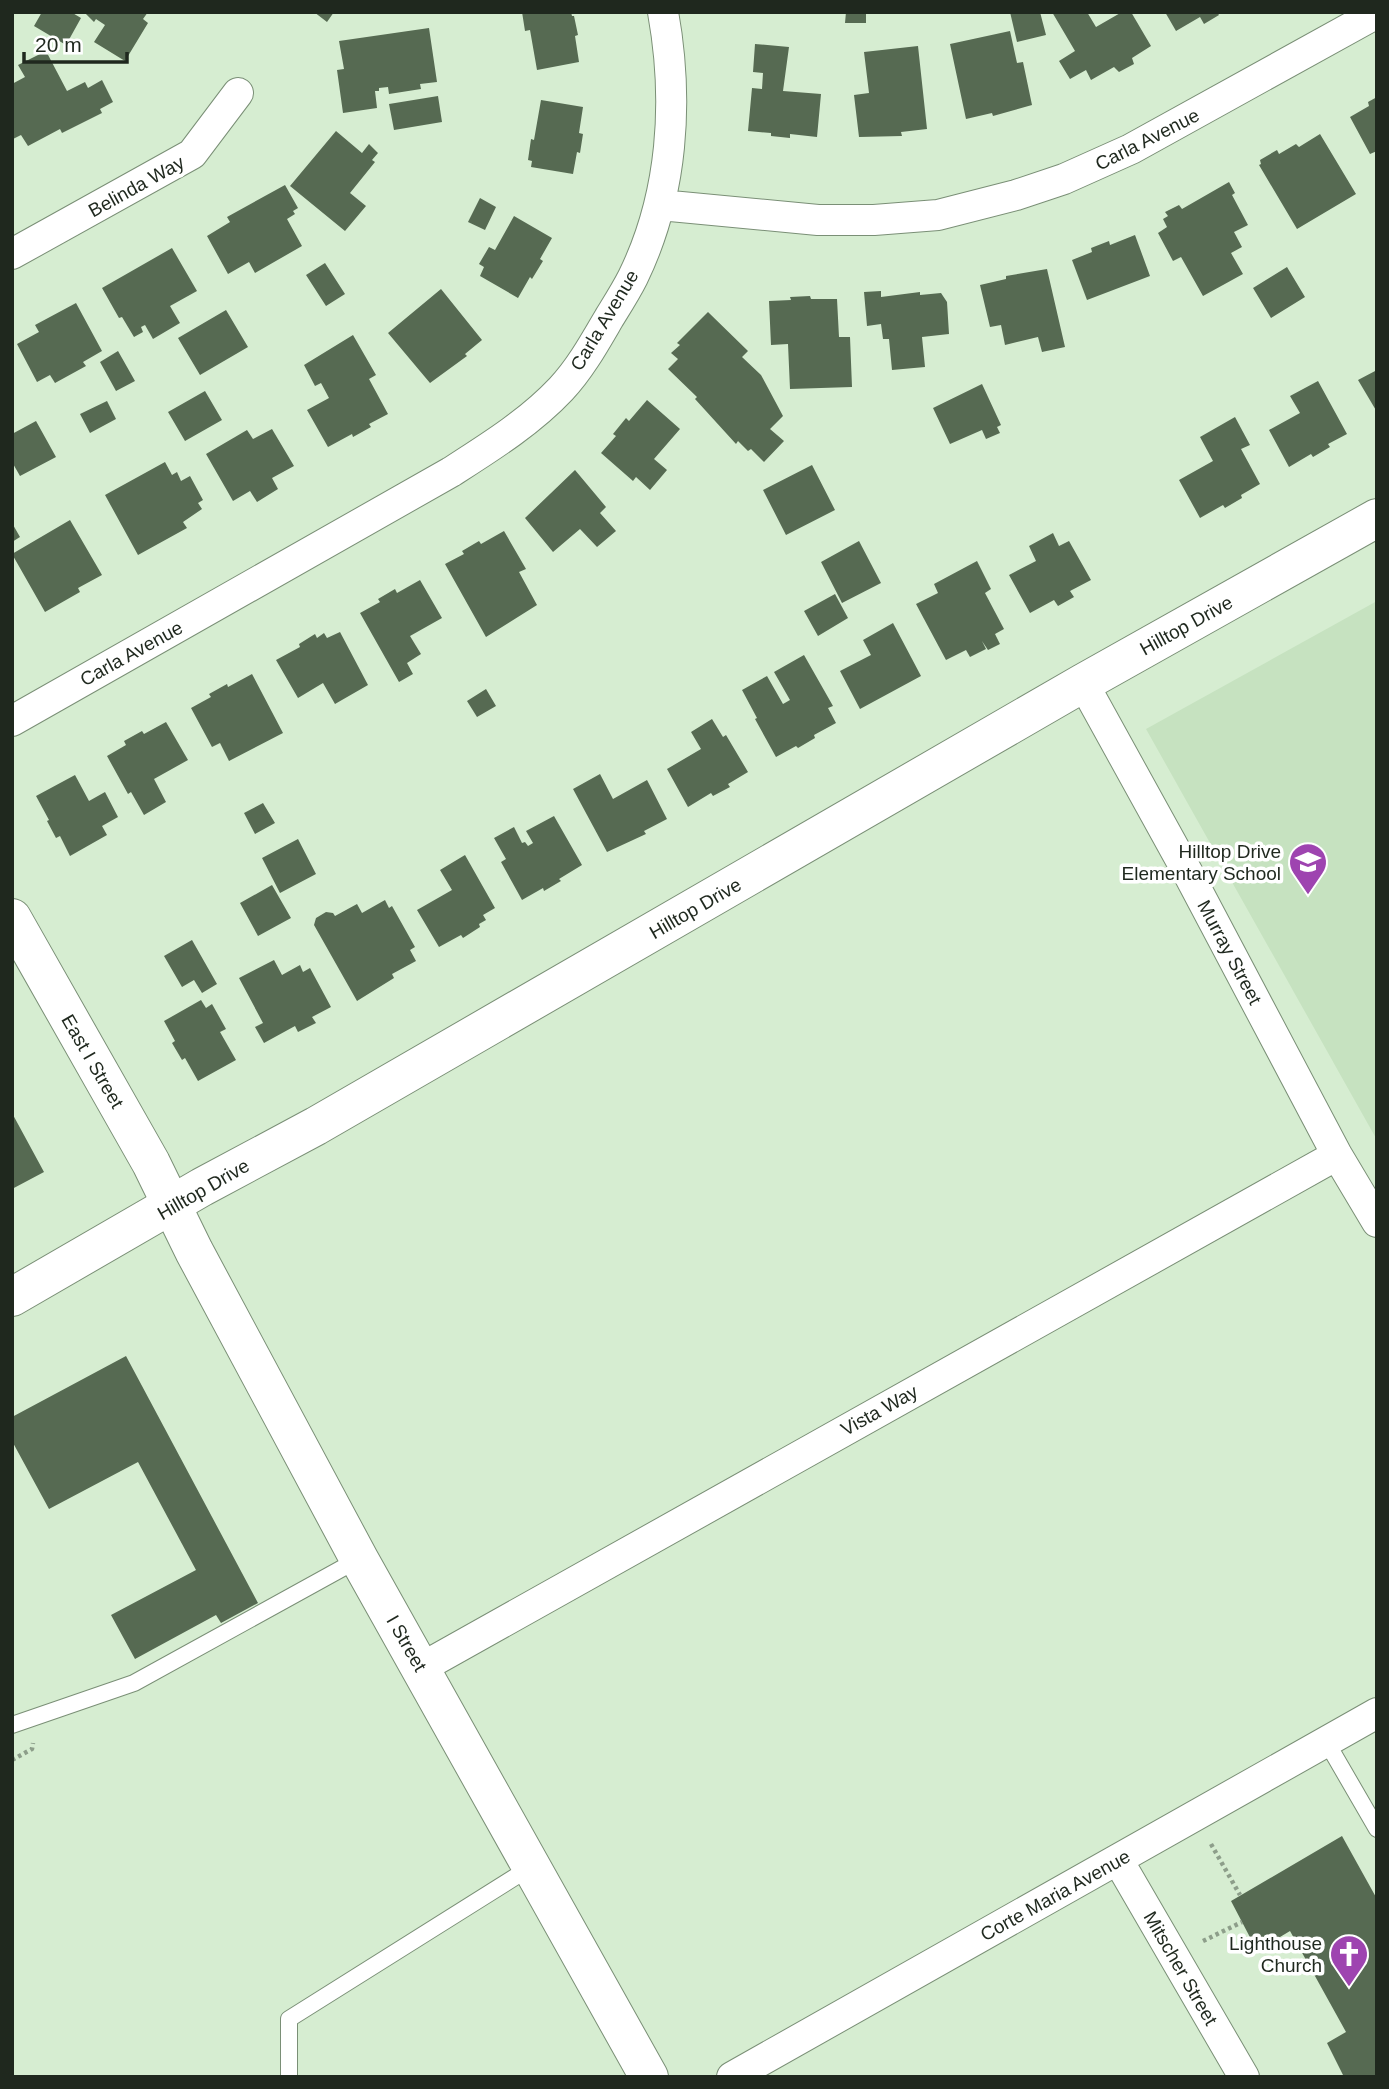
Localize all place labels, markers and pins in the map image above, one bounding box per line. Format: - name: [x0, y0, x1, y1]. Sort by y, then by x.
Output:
- place label: Hilltop Drive Elementary School: [1122, 841, 1281, 884]
- school or university icon: Hilltop Drive Elementary School: [1287, 841, 1329, 896]
- place label: Lighthouse Church: [1229, 1933, 1322, 1976]
- church icon: Lighthouse Church: [1328, 1933, 1370, 1988]

